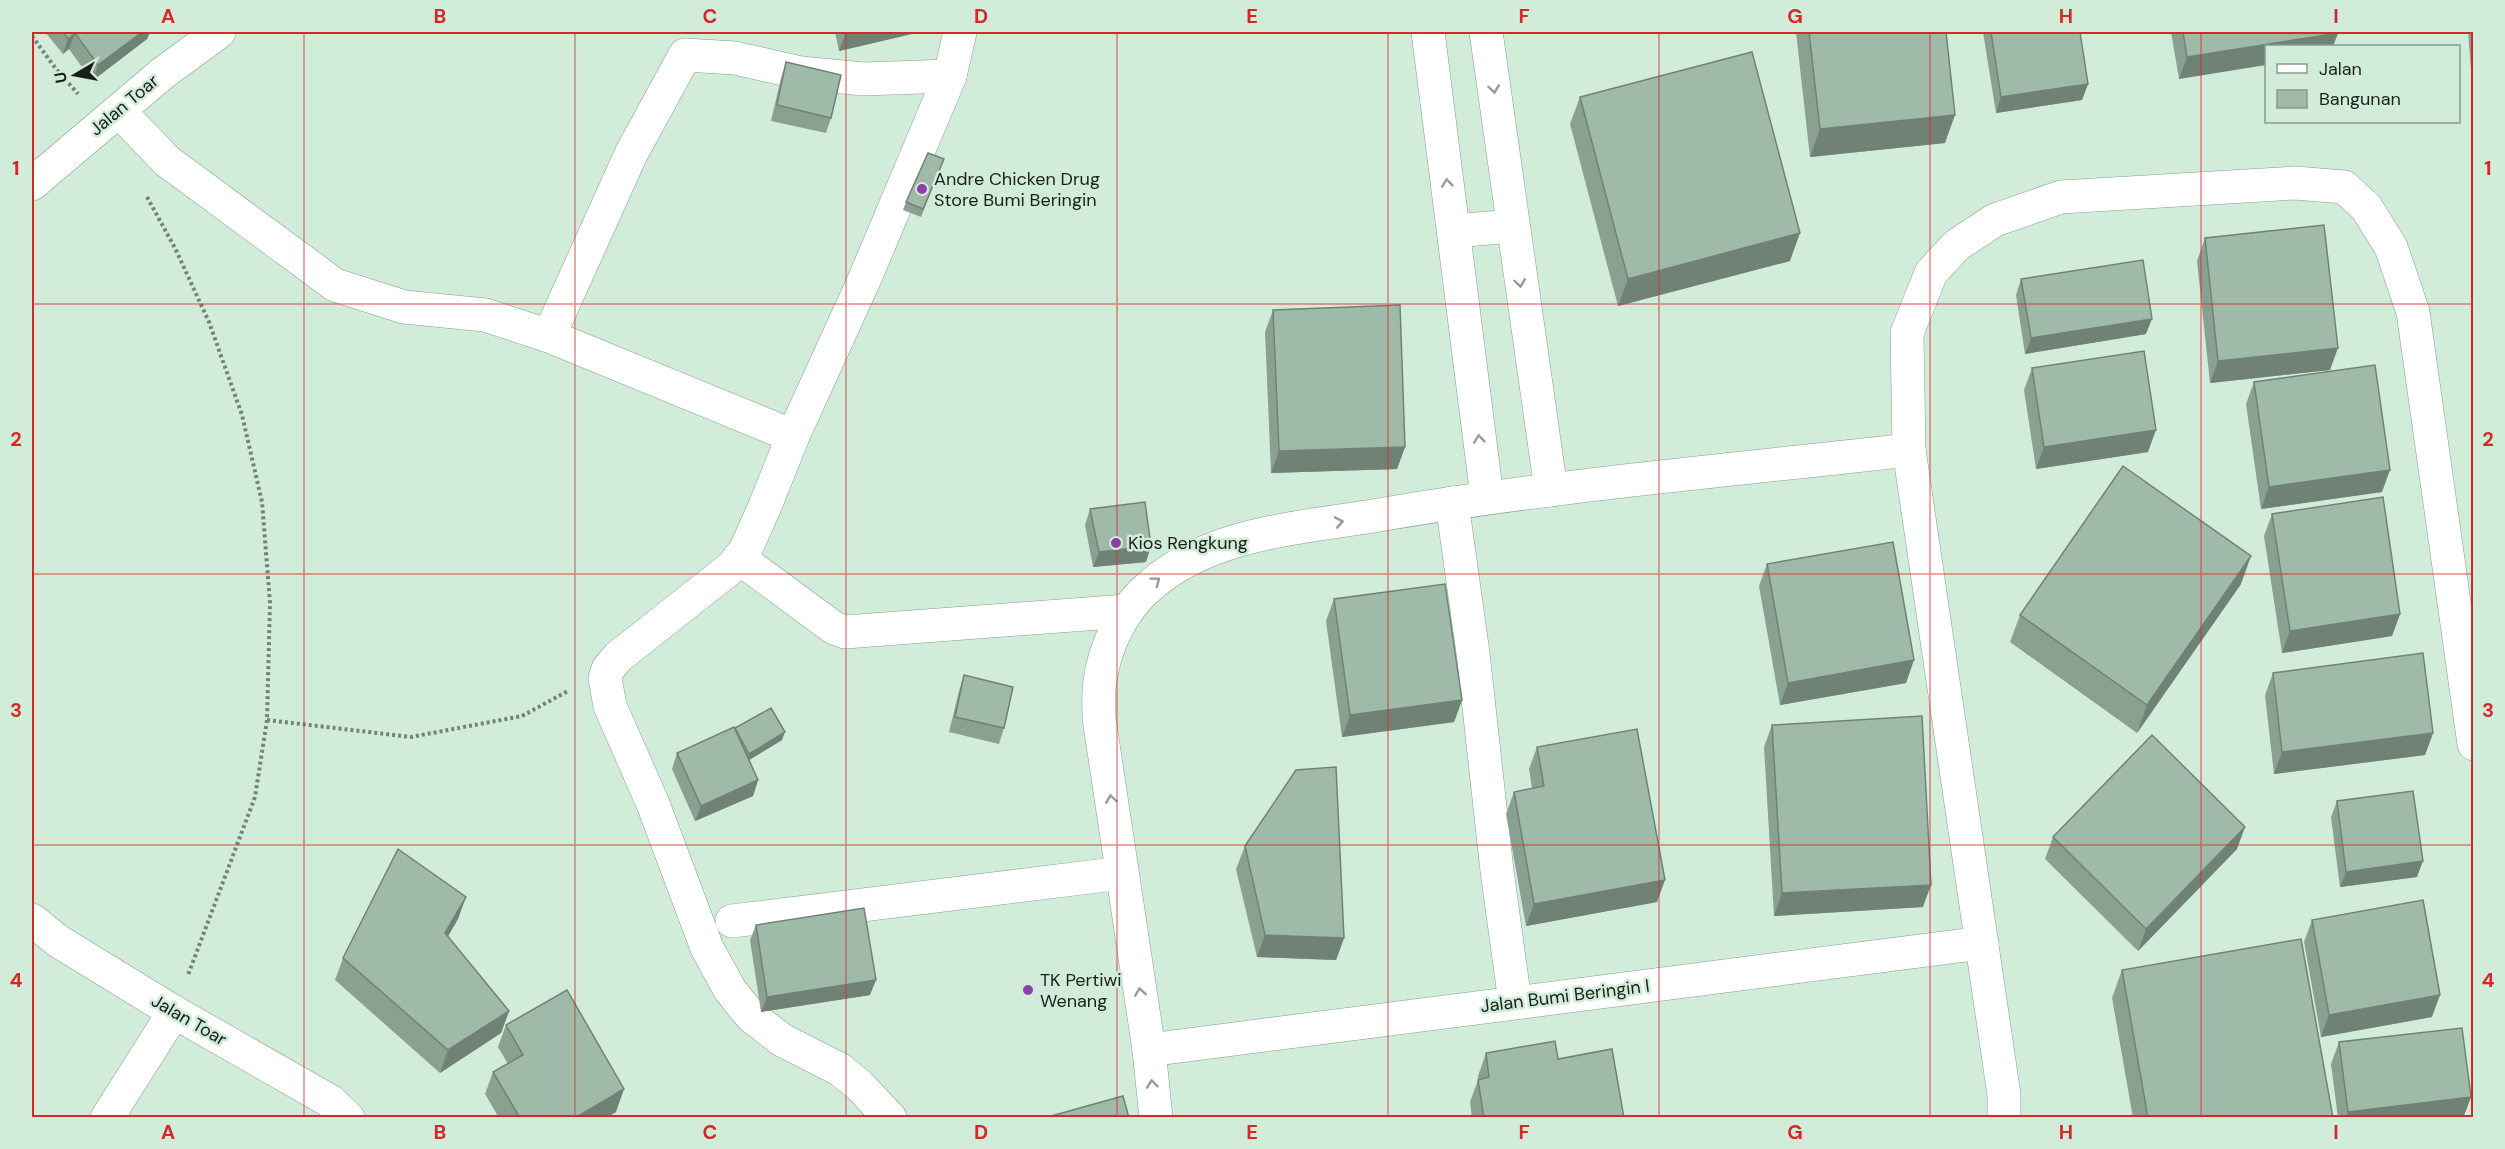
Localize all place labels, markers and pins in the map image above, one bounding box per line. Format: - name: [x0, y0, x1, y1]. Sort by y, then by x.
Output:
- place label: Andre Chicken Drug Store Bumi Beringin: [934, 167, 1100, 212]
- marker: Andre Chicken Drug Store Bumi Beringin: [915, 182, 929, 196]
- place label: Kios Rengkung: [1128, 531, 1248, 555]
- marker: Kios Rengkung: [1109, 536, 1123, 550]
- place label: TK Pertiwi Wenang: [1040, 968, 1122, 1013]
- marker: TK Pertiwi Wenang: [1021, 983, 1035, 997]

